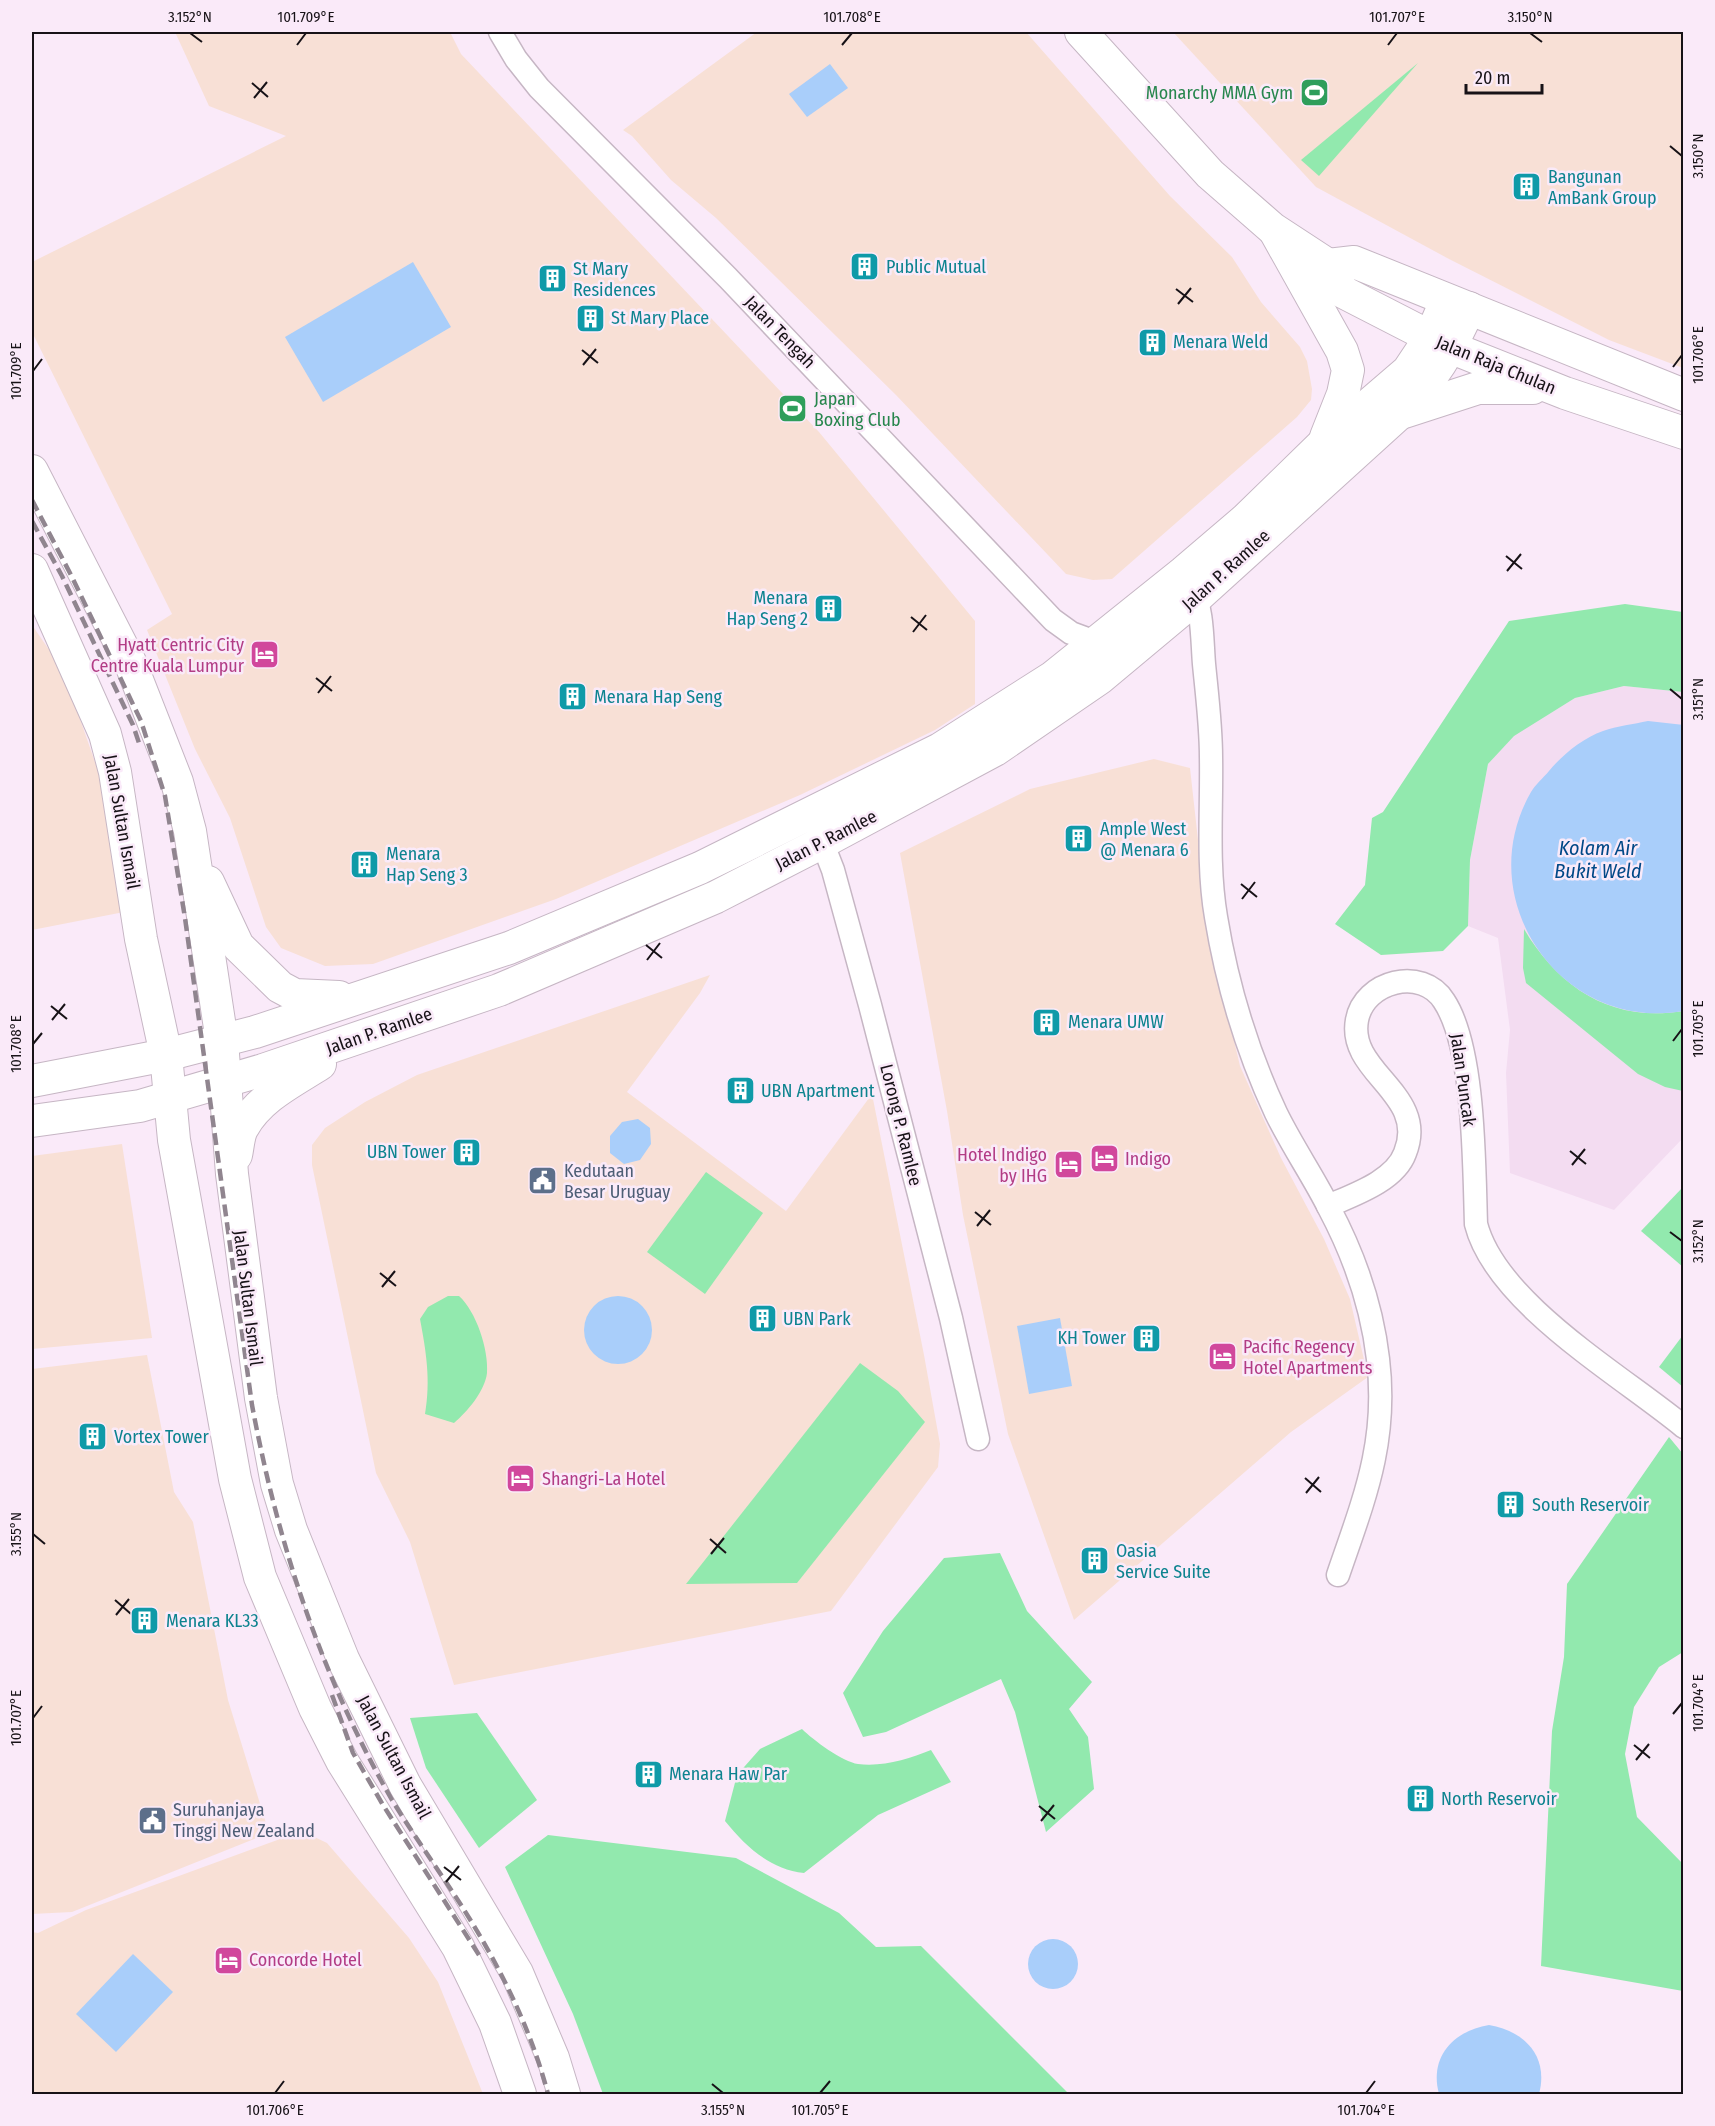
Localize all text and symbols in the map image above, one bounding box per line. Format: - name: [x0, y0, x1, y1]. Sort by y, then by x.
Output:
- text: 3.152°N: [168, 8, 212, 26]
- text: 101.709°E: [277, 8, 335, 26]
- text: 101.708°E: [823, 8, 881, 26]
- text: 101.707°E: [1369, 8, 1425, 26]
- text: 3.150°N: [1507, 8, 1553, 26]
- scale bar: [1466, 57, 1542, 95]
- text: 20 m: [1475, 67, 1510, 89]
- sports icon: Monarchy MMA Gym: [1298, 77, 1330, 109]
- place label: Monarchy MMA Gym: [1146, 82, 1293, 104]
- text: 3.150°N: [1689, 133, 1707, 179]
- place label: Bangunan AmBank Group: [1548, 166, 1657, 209]
- building icon: Bangunan AmBank Group: [1511, 171, 1543, 203]
- building icon: Public Mutual: [849, 251, 881, 283]
- place label: Public Mutual: [886, 256, 986, 278]
- place label: St Mary Residences: [573, 258, 656, 301]
- building icon: St Mary Residences: [536, 263, 568, 295]
- street label: Jalan Tengah: [740, 291, 820, 373]
- building icon: St Mary Place: [574, 302, 606, 334]
- place label: St Mary Place: [611, 307, 709, 329]
- building icon: Menara Weld: [1136, 326, 1168, 358]
- text: 101.706°E: [1689, 326, 1707, 384]
- place label: Menara Weld: [1173, 331, 1268, 353]
- street label: Jalan Raja Chulan: [1433, 331, 1559, 399]
- text: 101.709°E: [7, 342, 25, 400]
- place label: Japan Boxing Club: [814, 388, 900, 431]
- sports icon: Japan Boxing Club: [777, 393, 809, 425]
- street label: Jalan P. Ramlee: [1177, 525, 1275, 615]
- place label: Menara Hap Seng 2: [727, 587, 808, 630]
- building icon: Menara Hap Seng 2: [813, 592, 845, 624]
- place label: Hyatt Centric City Centre Kuala Lumpur: [91, 634, 245, 677]
- hotel icon: Hyatt Centric City Centre Kuala Lumpur: [249, 639, 281, 671]
- text: 3.151°N: [1689, 678, 1707, 720]
- building icon: Menara Hap Seng: [557, 681, 589, 713]
- place label: Menara Hap Seng: [594, 686, 723, 708]
- street label: Jalan Sultan Ismail: [99, 753, 145, 891]
- street label: Jalan P. Ramlee: [772, 805, 880, 875]
- place label: Ample West @ Menara 6: [1100, 818, 1189, 861]
- building icon: Ample West @ Menara 6: [1063, 823, 1095, 855]
- water label: Kolam Air Bukit Weld: [1554, 836, 1642, 883]
- place label: Menara Hap Seng 3: [386, 843, 468, 886]
- building icon: Menara Hap Seng 3: [349, 848, 381, 880]
- text: 101.705°E: [1689, 1001, 1707, 1057]
- street label: Jalan P. Ramlee: [323, 1003, 435, 1059]
- building icon: Menara UMW: [1031, 1006, 1063, 1038]
- place label: Menara UMW: [1068, 1011, 1164, 1033]
- text: 101.708°E: [7, 1015, 25, 1073]
- street label: Jalan Puncak: [1446, 1032, 1480, 1128]
- street label: Lorong P. Ramlee: [875, 1062, 927, 1188]
- building icon: UBN Apartment: [724, 1075, 756, 1107]
- place label: UBN Apartment: [761, 1080, 875, 1102]
- building icon: UBN Tower: [451, 1136, 483, 1168]
- place label: UBN Tower: [367, 1141, 447, 1163]
- hotel icon: Indigo: [1088, 1143, 1120, 1175]
- place label: Hotel Indigo by IHG: [957, 1144, 1047, 1187]
- place label: Indigo: [1125, 1148, 1171, 1170]
- hotel icon: Hotel Indigo by IHG: [1052, 1149, 1084, 1181]
- place label: Kedutaan Besar Uruguay: [564, 1160, 670, 1203]
- public building icon: Kedutaan Besar Uruguay: [527, 1165, 559, 1197]
- text: 3.152°N: [1689, 1219, 1707, 1263]
- street label: Jalan Sultan Ismail: [229, 1229, 267, 1367]
- building icon: UBN Park: [746, 1303, 778, 1335]
- place label: UBN Park: [783, 1308, 851, 1330]
- building icon: KH Tower: [1131, 1322, 1163, 1354]
- place label: KH Tower: [1058, 1327, 1127, 1349]
- place label: Pacific Regency Hotel Apartments: [1243, 1336, 1373, 1379]
- hotel icon: Pacific Regency Hotel Apartments: [1206, 1341, 1238, 1373]
- building icon: Vortex Tower: [77, 1421, 109, 1453]
- place label: Vortex Tower: [114, 1426, 209, 1448]
- hotel icon: Shangri-La Hotel: [505, 1463, 537, 1495]
- place label: Shangri-La Hotel: [542, 1468, 665, 1490]
- building icon: South Reservoir: [1495, 1489, 1527, 1521]
- place label: South Reservoir: [1532, 1494, 1650, 1516]
- text: 3.155°N: [7, 1512, 25, 1556]
- place label: Oasia Service Suite: [1116, 1540, 1211, 1583]
- building icon: Oasia Service Suite: [1079, 1545, 1111, 1577]
- building icon: Menara KL33: [129, 1605, 161, 1637]
- place label: Menara KL33: [166, 1610, 259, 1632]
- text: 101.704°E: [1689, 1674, 1707, 1732]
- text: 101.707°E: [7, 1690, 25, 1746]
- street label: Jalan Sultan Ismail: [352, 1692, 436, 1823]
- building icon: Menara Haw Par: [632, 1758, 664, 1790]
- place label: Menara Haw Par: [669, 1763, 788, 1785]
- building icon: North Reservoir: [1404, 1783, 1436, 1815]
- place label: North Reservoir: [1441, 1788, 1558, 1810]
- place label: Suruhanjaya Tinggi New Zealand: [173, 1799, 315, 1842]
- public building icon: Suruhanjaya Tinggi New Zealand: [136, 1804, 168, 1836]
- hotel icon: Concorde Hotel: [212, 1944, 244, 1976]
- place label: Concorde Hotel: [249, 1949, 362, 1971]
- text: 101.706°E: [246, 2101, 304, 2119]
- text: 3.155°N: [701, 2101, 745, 2119]
- text: 101.705°E: [792, 2101, 848, 2119]
- text: 101.704°E: [1337, 2101, 1395, 2119]

